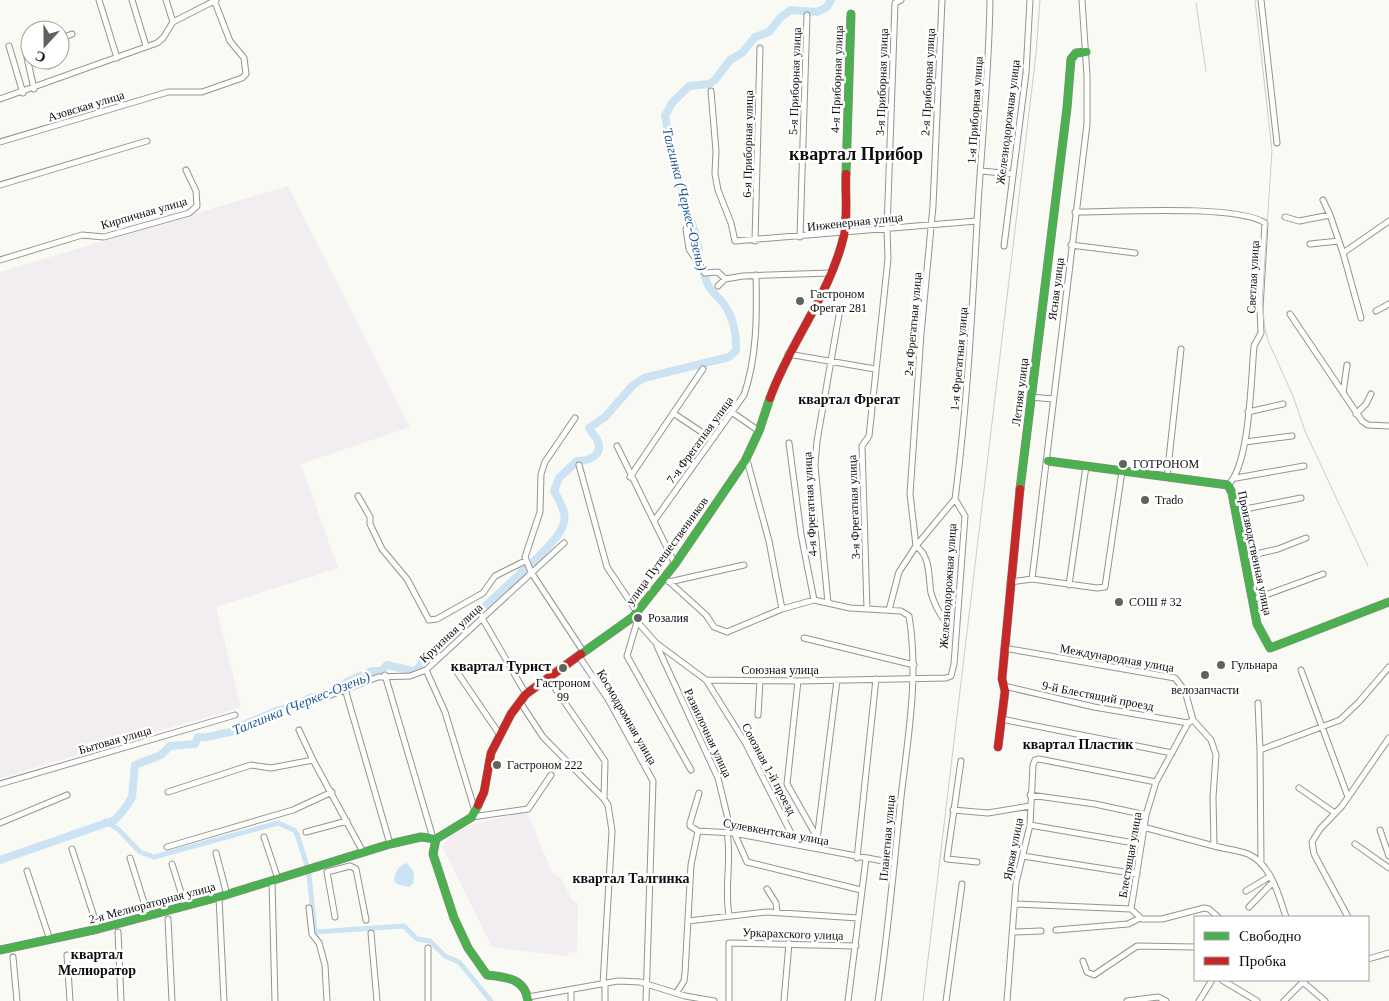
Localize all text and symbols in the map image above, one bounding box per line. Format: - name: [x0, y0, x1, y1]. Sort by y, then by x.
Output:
- north arrow: [20, 20, 70, 70]
- street label: 4-я Приборная улица: [828, 24, 846, 133]
- street label: 5-я Приборная улица: [786, 26, 804, 135]
- street label: 3-я Приборная улица: [873, 27, 891, 136]
- street label: 2-я Приборная улица: [918, 27, 938, 136]
- text: С: [33, 48, 48, 65]
- street label: 1-я Приборная улица: [964, 55, 986, 164]
- street label: Железнодорожная улица: [993, 58, 1023, 185]
- street label: Азовская улица: [46, 88, 127, 124]
- street label: 6-я Приборная улица: [740, 89, 756, 198]
- water label: Талгинка (Черкес-Озень): [658, 126, 710, 273]
- district label: квартал Прибор: [789, 144, 923, 164]
- street label: Кирпичная улица: [99, 194, 189, 232]
- street label: Инженерная улица: [806, 210, 904, 234]
- street label: Светлая улица: [1244, 239, 1262, 314]
- street label: Ясная улица: [1045, 256, 1067, 321]
- street label: 2-я Фрегатная улица: [901, 271, 925, 377]
- place label: Гастроном Фрегат 281: [810, 287, 867, 315]
- marker: Гастроном Фрегат 281: [794, 295, 806, 307]
- street label: 1-я Фрегатная улица: [947, 306, 971, 412]
- street label: Летняя улица: [1009, 356, 1031, 427]
- district label: квартал Фрегат: [798, 392, 900, 407]
- street label: 7-я Фрегатная улица: [664, 393, 737, 486]
- street label: 4-я Фрегатная улица: [800, 451, 820, 556]
- street label: 3-я Фрегатная улица: [845, 454, 863, 559]
- place label: ГОТРОНОМ: [1133, 457, 1199, 471]
- marker: ГОТРОНОМ: [1117, 458, 1129, 470]
- street label: Производственная улица: [1235, 489, 1275, 617]
- place label: Trado: [1155, 493, 1183, 507]
- street label: улица Путешественников: [623, 494, 711, 608]
- marker: Trado: [1139, 494, 1151, 506]
- street label: Железнодорожная улица: [937, 522, 959, 649]
- place label: СОШ # 32: [1129, 595, 1182, 609]
- marker: СОШ # 32: [1113, 596, 1125, 608]
- street label: Круизная улица: [417, 600, 486, 666]
- place label: Розалия: [648, 611, 689, 625]
- marker: Розалия: [632, 612, 644, 624]
- street label: Международная улица: [1059, 641, 1176, 675]
- place label: Гульнара: [1231, 658, 1278, 672]
- district label: квартал Турист: [451, 659, 551, 674]
- marker: Гульнара: [1215, 659, 1227, 671]
- marker: Гастроном 99: [557, 662, 569, 674]
- street label: Союзная улица: [741, 663, 819, 677]
- street label: Космодромная улица: [594, 667, 660, 768]
- water label: Талгинка (Черкес-Озень): [230, 669, 373, 739]
- marker: велозапчасти: [1199, 669, 1211, 681]
- place label: Гастроном 99: [536, 676, 591, 704]
- street label: 9-й Блестящий проезд: [1041, 678, 1155, 714]
- place label: велозапчасти: [1171, 683, 1239, 697]
- street label: Развилочная улица: [681, 686, 735, 780]
- street label: Союзная 1-й проезд: [739, 721, 799, 817]
- street label: Бытовая улица: [77, 723, 154, 757]
- district label: квартал Пластик: [1023, 737, 1134, 752]
- place label: Гастроном 222: [507, 758, 582, 772]
- marker: Гастроном 222: [491, 759, 503, 771]
- street label: Планетная улица: [876, 793, 898, 882]
- street label: Блестящая улица: [1116, 810, 1145, 899]
- street label: Сулевкентская улица: [722, 816, 831, 848]
- street label: Яркая улица: [1000, 816, 1026, 881]
- district label: квартал Талгинка: [572, 871, 690, 886]
- street label: 2-я Мелиораторная улица: [87, 879, 218, 927]
- legend: [1194, 916, 1369, 981]
- street label: Уркарахского улица: [742, 925, 844, 943]
- text: Свободно: [1239, 928, 1301, 944]
- district label: квартал Мелиоратор: [58, 947, 136, 978]
- text: Пробка: [1239, 953, 1287, 969]

